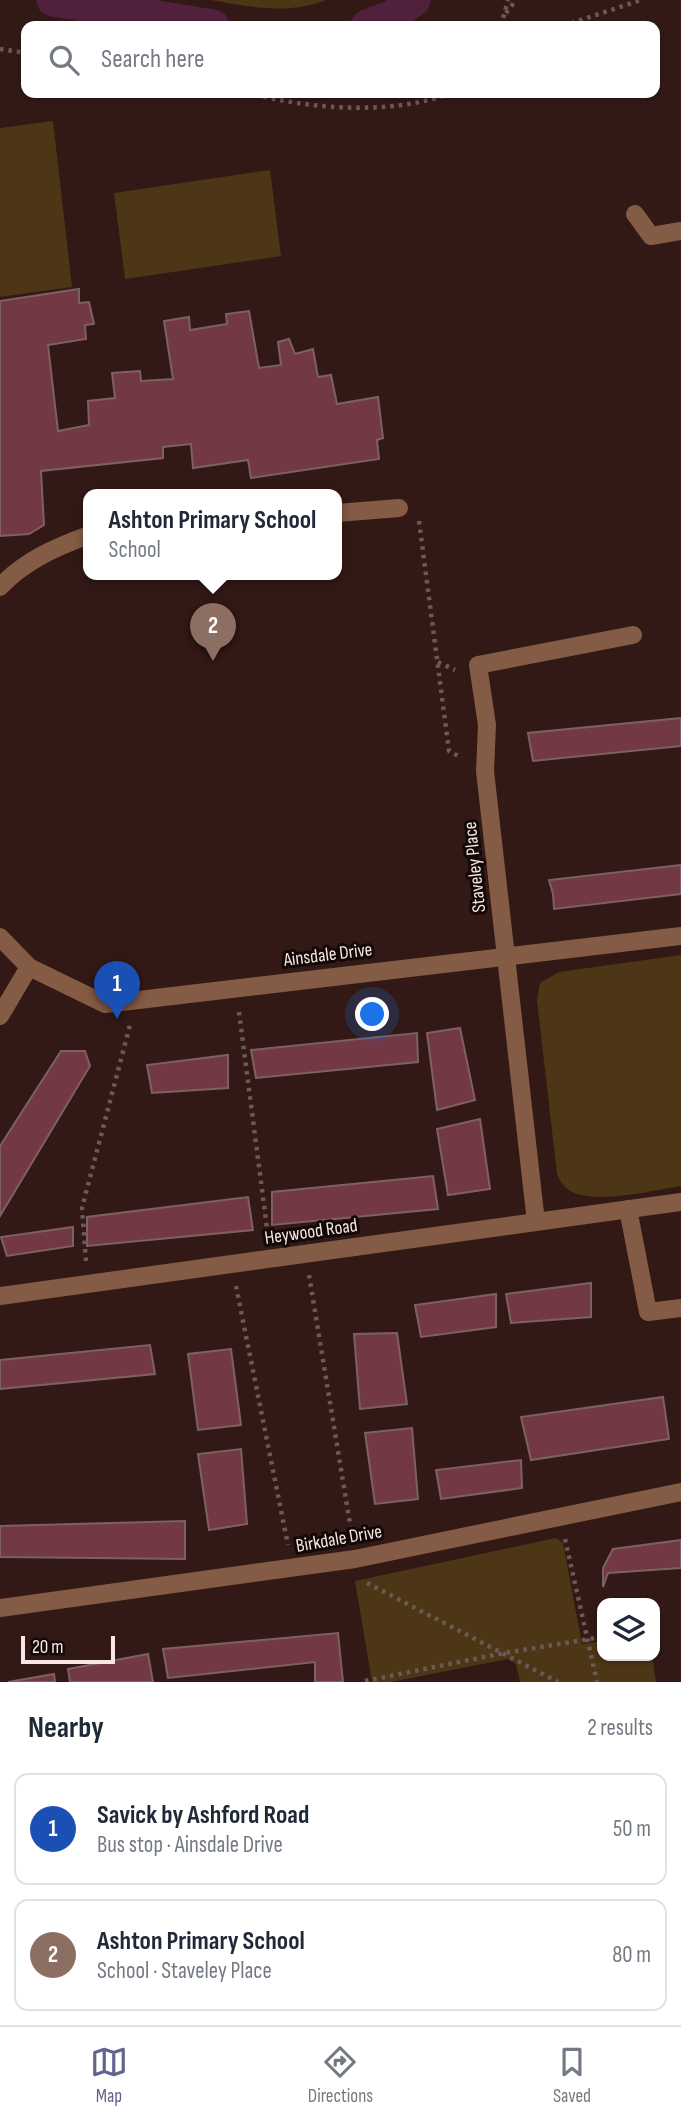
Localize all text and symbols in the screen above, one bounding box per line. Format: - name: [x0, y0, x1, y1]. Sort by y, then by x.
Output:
- search box: [21, 21, 660, 98]
- icon: search: [45, 41, 83, 79]
- text: Search here: [101, 44, 204, 75]
- popup: [83, 489, 342, 580]
- text: Ashton Primary School: [109, 505, 316, 536]
- text: School: [109, 536, 161, 564]
- pin: 2: [190, 603, 236, 661]
- street label: Staveley Place: [459, 820, 491, 914]
- street label: Ainsdale Drive: [281, 938, 374, 972]
- pin: 1: [94, 961, 140, 1019]
- your location: [355, 997, 389, 1031]
- street label: Heywood Road: [263, 1214, 359, 1250]
- street label: Birkdale Drive: [294, 1520, 384, 1558]
- map controls: [597, 1598, 660, 1661]
- button: layers: [597, 1598, 660, 1661]
- scale bar: [21, 1633, 116, 1665]
- text: 20 m: [32, 1636, 64, 1659]
- text: Nearby: [28, 1710, 104, 1746]
- text: 2 results: [587, 1714, 653, 1742]
- text: Savick by Ashford Road: [97, 1800, 309, 1831]
- text: 1: [48, 1815, 58, 1843]
- text: 50 m: [613, 1815, 651, 1843]
- text: Bus stop · Ainsdale Drive: [97, 1831, 283, 1859]
- text: Ashton Primary School: [97, 1926, 305, 1957]
- text: 2: [48, 1941, 58, 1969]
- text: 80 m: [612, 1941, 651, 1969]
- text: School · Staveley Place: [97, 1957, 272, 1985]
- tab: Map: [90, 2043, 128, 2108]
- tab: Directions: [308, 2043, 373, 2108]
- tab: Saved: [553, 2043, 591, 2108]

